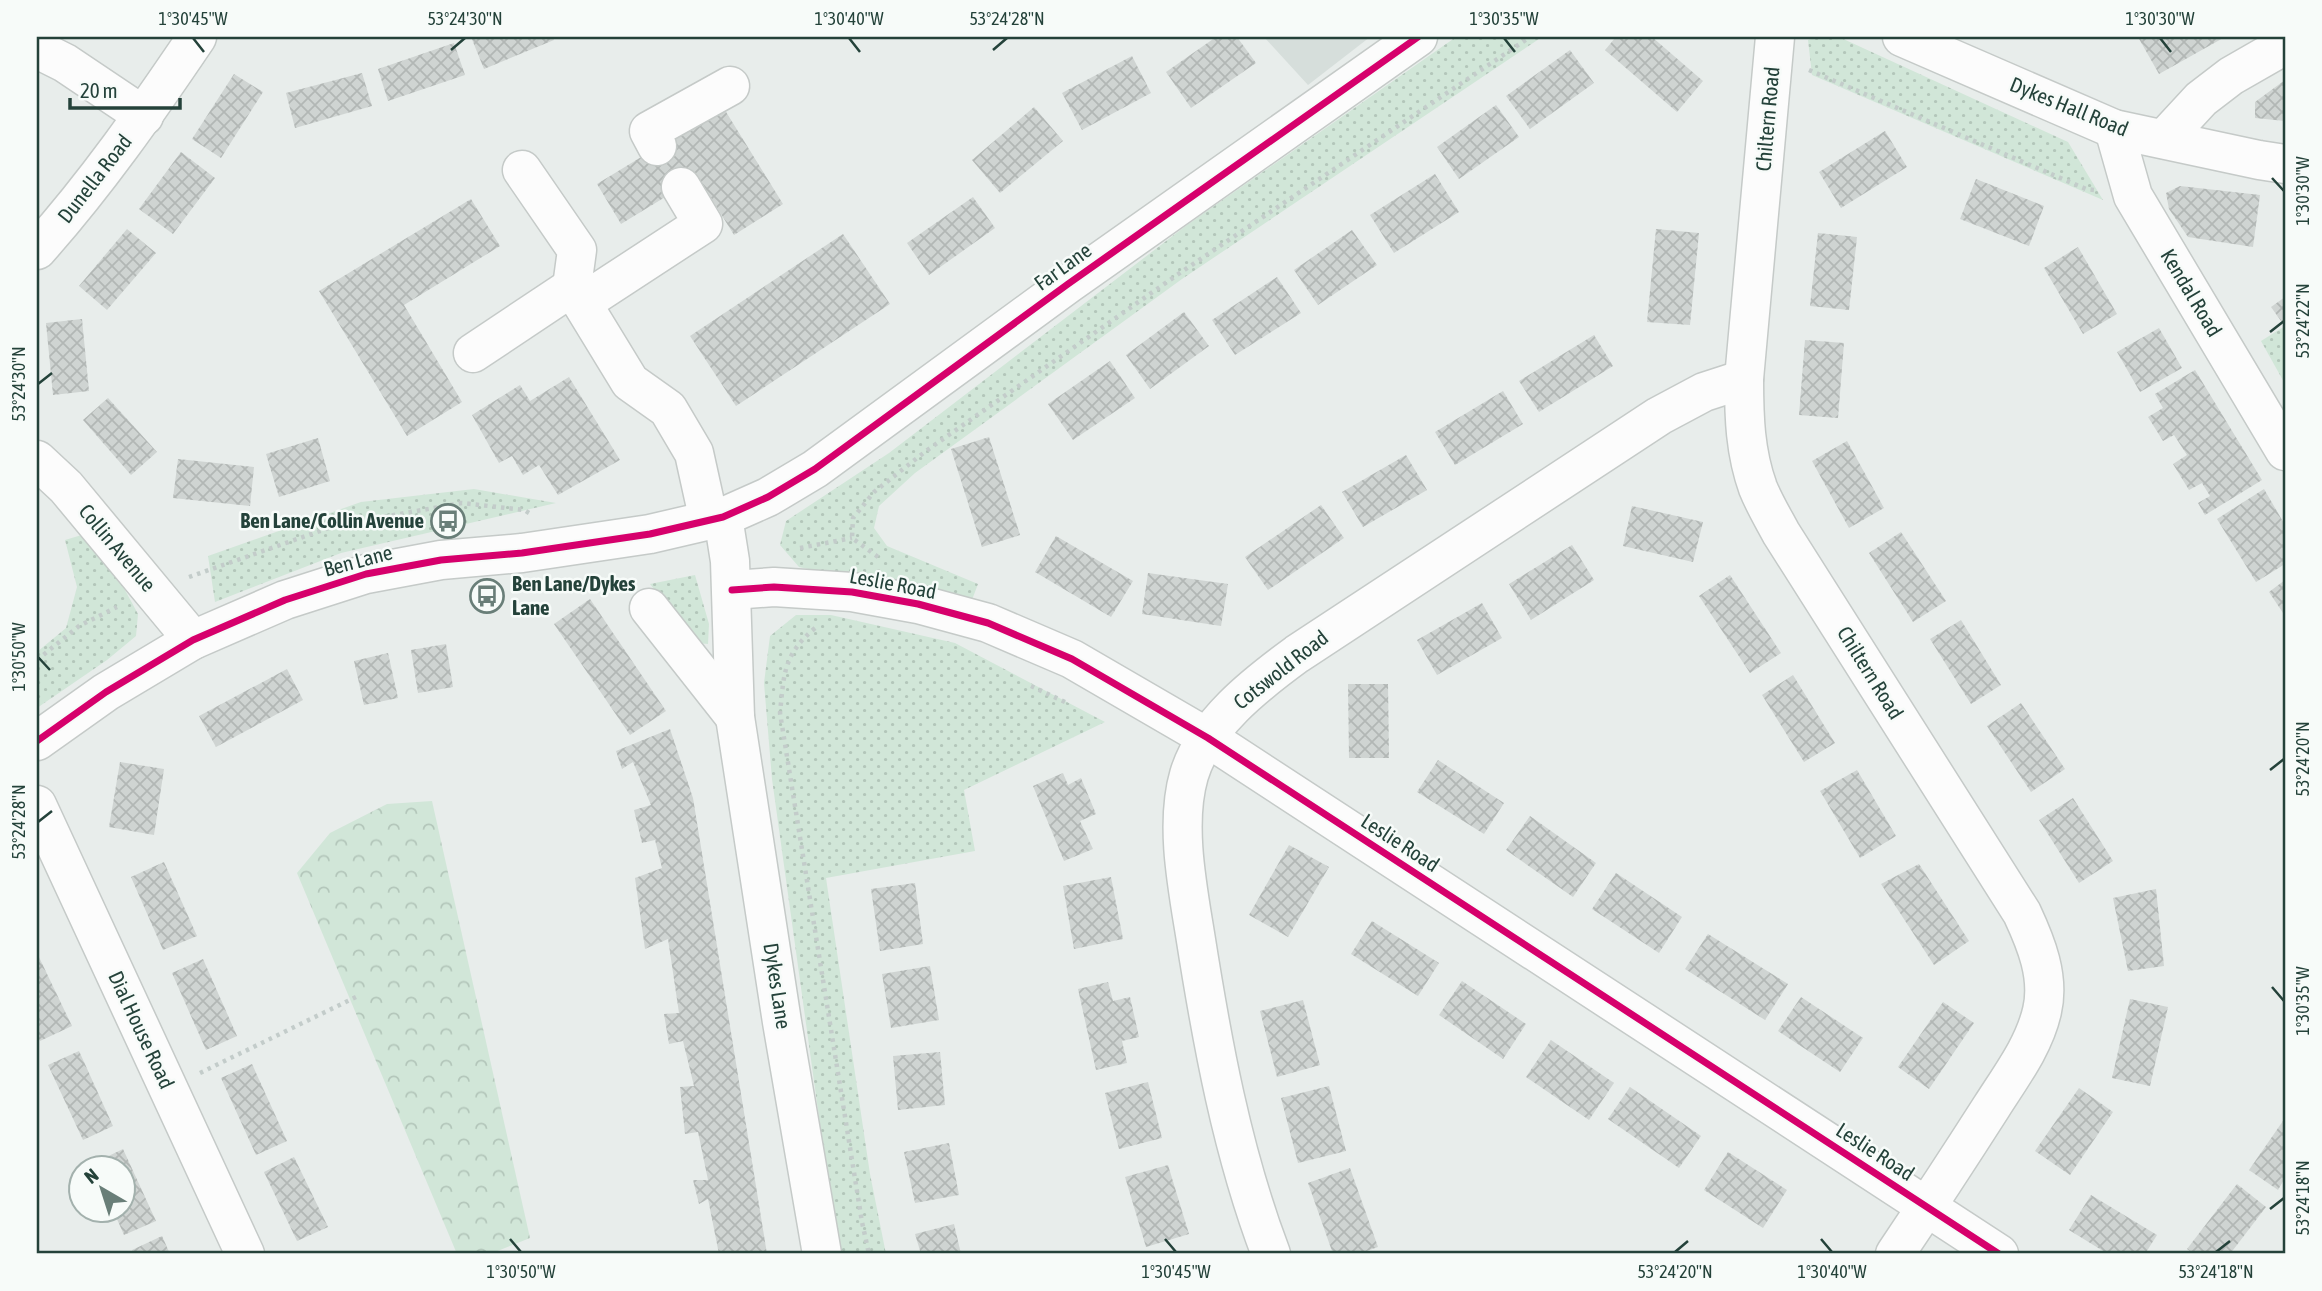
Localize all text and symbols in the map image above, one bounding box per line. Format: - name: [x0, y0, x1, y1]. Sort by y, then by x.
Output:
- text: 1°30'45"W: [158, 8, 228, 29]
- text: 53°24'30"N: [427, 8, 503, 29]
- text: 1°30'40"W: [814, 8, 884, 29]
- text: 53°24'28"N: [969, 8, 1045, 29]
- text: 1°30'35"W: [1469, 8, 1539, 29]
- text: 1°30'30"W: [2125, 8, 2195, 29]
- scale bar: [70, 66, 180, 110]
- street label: Chiltern Road: [1750, 66, 1784, 172]
- street label: Dykes Hall Road: [2007, 72, 2132, 141]
- text: 20 m: [80, 78, 118, 102]
- street label: Dunella Road: [52, 129, 136, 227]
- text: 1°30'30"W: [2292, 156, 2313, 226]
- street label: Far Lane: [1029, 238, 1096, 295]
- street label: Kendal Road: [2156, 244, 2227, 341]
- text: 53°24'22"N: [2292, 283, 2313, 359]
- text: 53°24'30"N: [8, 346, 29, 422]
- street label: Collin Avenue: [74, 499, 161, 596]
- bus stop icon: Ben Lane/Collin Avenue: [429, 502, 467, 540]
- place label: Ben Lane/Collin Avenue: [240, 508, 424, 532]
- street label: Ben Lane: [321, 539, 395, 581]
- street label: Leslie Road: [848, 563, 939, 603]
- place label: Ben Lane/Dykes Lane: [512, 571, 636, 619]
- bus stop icon: Ben Lane/Dykes Lane: [468, 577, 506, 615]
- text: 1°30'50"W: [8, 622, 29, 692]
- street label: Chiltern Road: [1833, 622, 1909, 723]
- street label: Cotswold Road: [1228, 625, 1332, 714]
- text: 53°24'20"N: [2292, 721, 2313, 797]
- text: 53°24'28"N: [8, 784, 29, 860]
- street label: Leslie Road: [1357, 808, 1444, 876]
- street label: Dykes Lane: [759, 941, 797, 1031]
- text: 1°30'35"W: [2292, 966, 2313, 1036]
- street label: Dial House Road: [104, 967, 180, 1092]
- street label: Leslie Road: [1832, 1117, 1919, 1185]
- north arrow: [66, 1154, 136, 1224]
- text: 53°24'18"N: [2292, 1160, 2313, 1236]
- text: N: [80, 1164, 103, 1188]
- text: 1°30'50"W: [486, 1261, 556, 1282]
- text: 1°30'45"W: [1141, 1261, 1211, 1282]
- text: 53°24'20"N: [1637, 1261, 1713, 1282]
- text: 1°30'40"W: [1797, 1261, 1867, 1282]
- text: 53°24'18"N: [2178, 1261, 2254, 1282]

